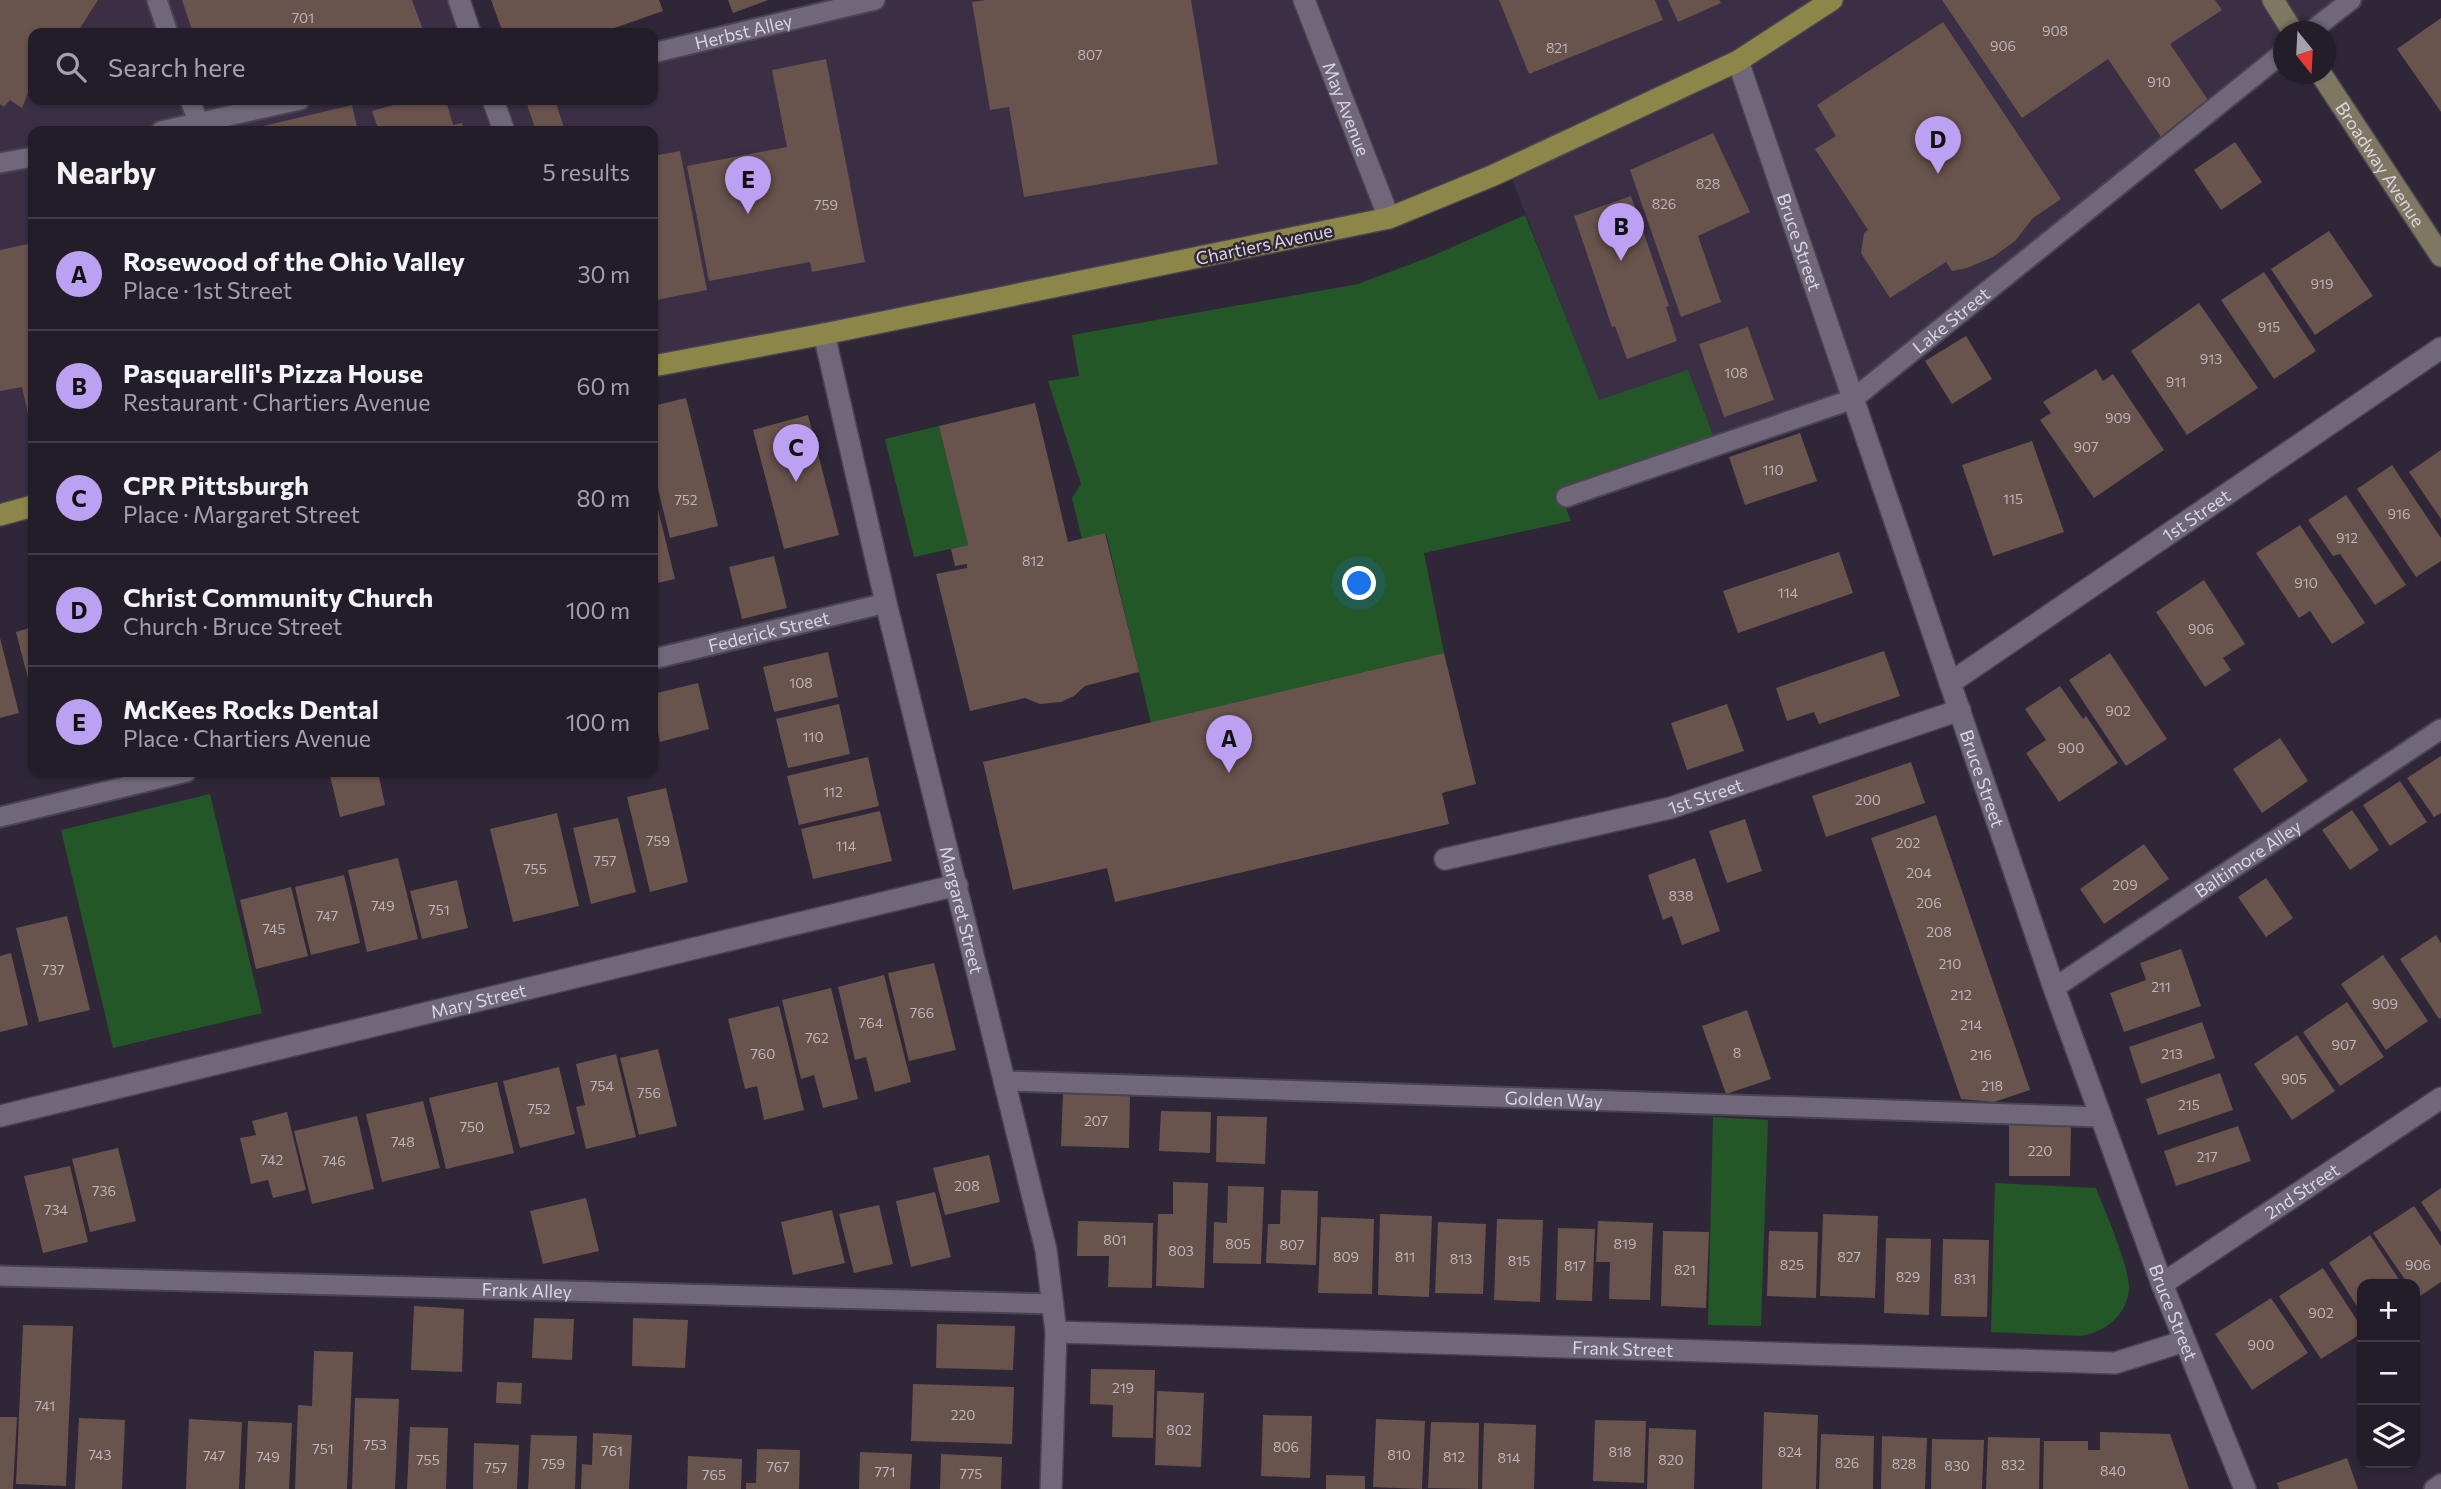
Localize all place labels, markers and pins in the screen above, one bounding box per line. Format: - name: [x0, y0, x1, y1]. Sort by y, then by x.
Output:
- pin: D: [1915, 116, 1961, 174]
- pin: E: [725, 156, 771, 214]
- pin: B: [1598, 203, 1644, 261]
- pin: C: [773, 424, 819, 482]
- pin: A: [1206, 715, 1252, 773]

